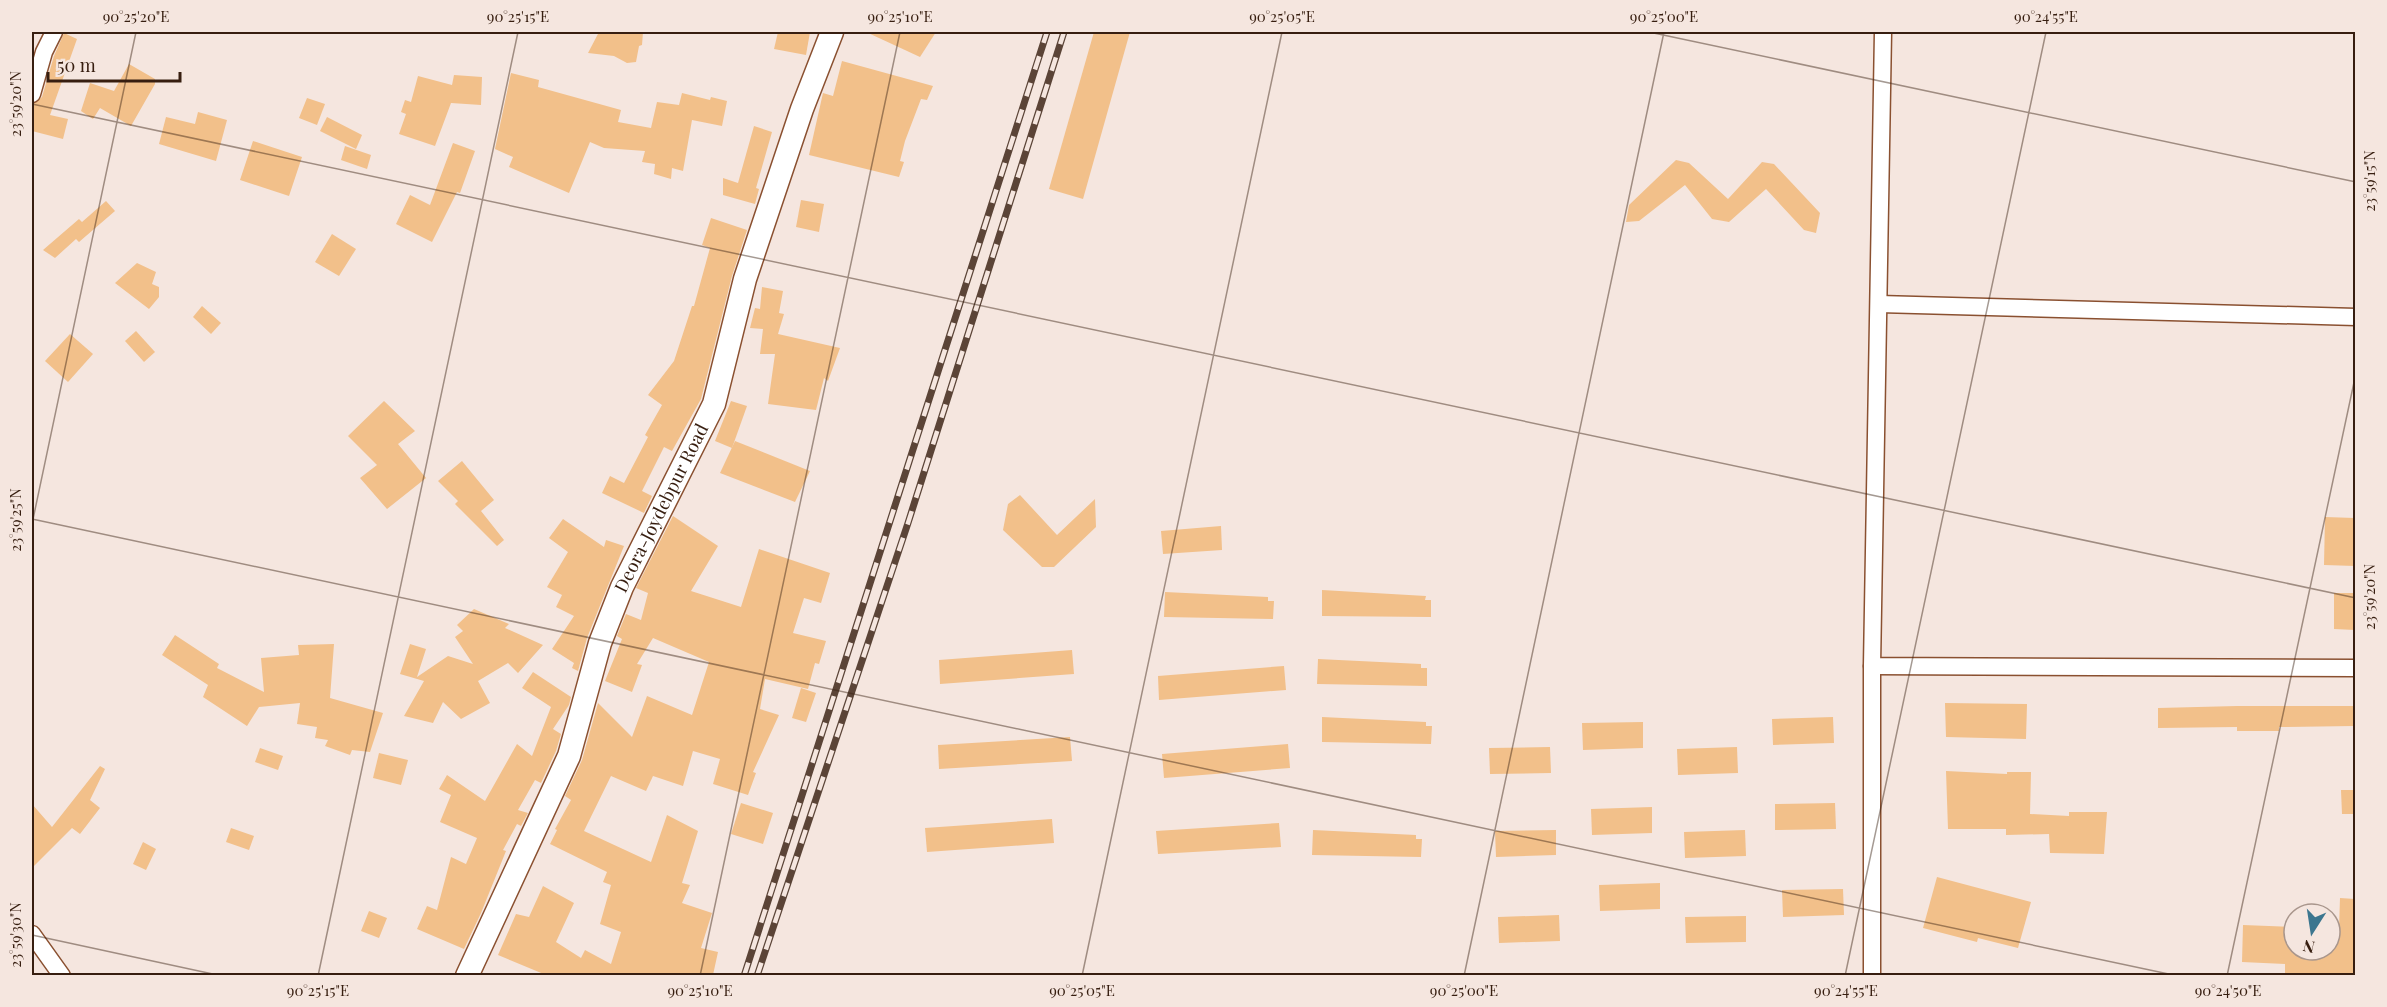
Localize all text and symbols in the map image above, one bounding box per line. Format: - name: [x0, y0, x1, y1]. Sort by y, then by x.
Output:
- text: 90°25'20"E: [103, 6, 169, 26]
- text: 90°25'15"E: [487, 6, 549, 26]
- text: 90°25'10"E: [867, 6, 933, 26]
- text: 90°25'05"E: [1249, 6, 1315, 26]
- text: 90°25'00"E: [1630, 6, 1698, 26]
- text: 90°24'55"E: [2014, 6, 2078, 26]
- scale bar: [48, 45, 180, 83]
- text: 50 m: [57, 53, 96, 77]
- text: 23°59'20"N: [5, 71, 25, 137]
- text: 23°59'15"N: [2359, 150, 2379, 212]
- street label: Deora-Joydebpur Road: [608, 419, 713, 596]
- text: 23°59'25"N: [5, 488, 25, 552]
- text: 23°59'20"N: [2359, 564, 2379, 630]
- text: 23°59'30"N: [5, 902, 25, 968]
- north arrow: [2282, 902, 2342, 962]
- text: N: [2301, 936, 2317, 959]
- text: 90°25'15"E: [287, 980, 349, 1000]
- text: 90°25'10"E: [667, 980, 733, 1000]
- text: 90°25'05"E: [1049, 980, 1115, 1000]
- text: 90°25'00"E: [1430, 980, 1498, 1000]
- text: 90°24'55"E: [1814, 980, 1878, 1000]
- text: 90°24'50"E: [2195, 980, 2261, 1000]

